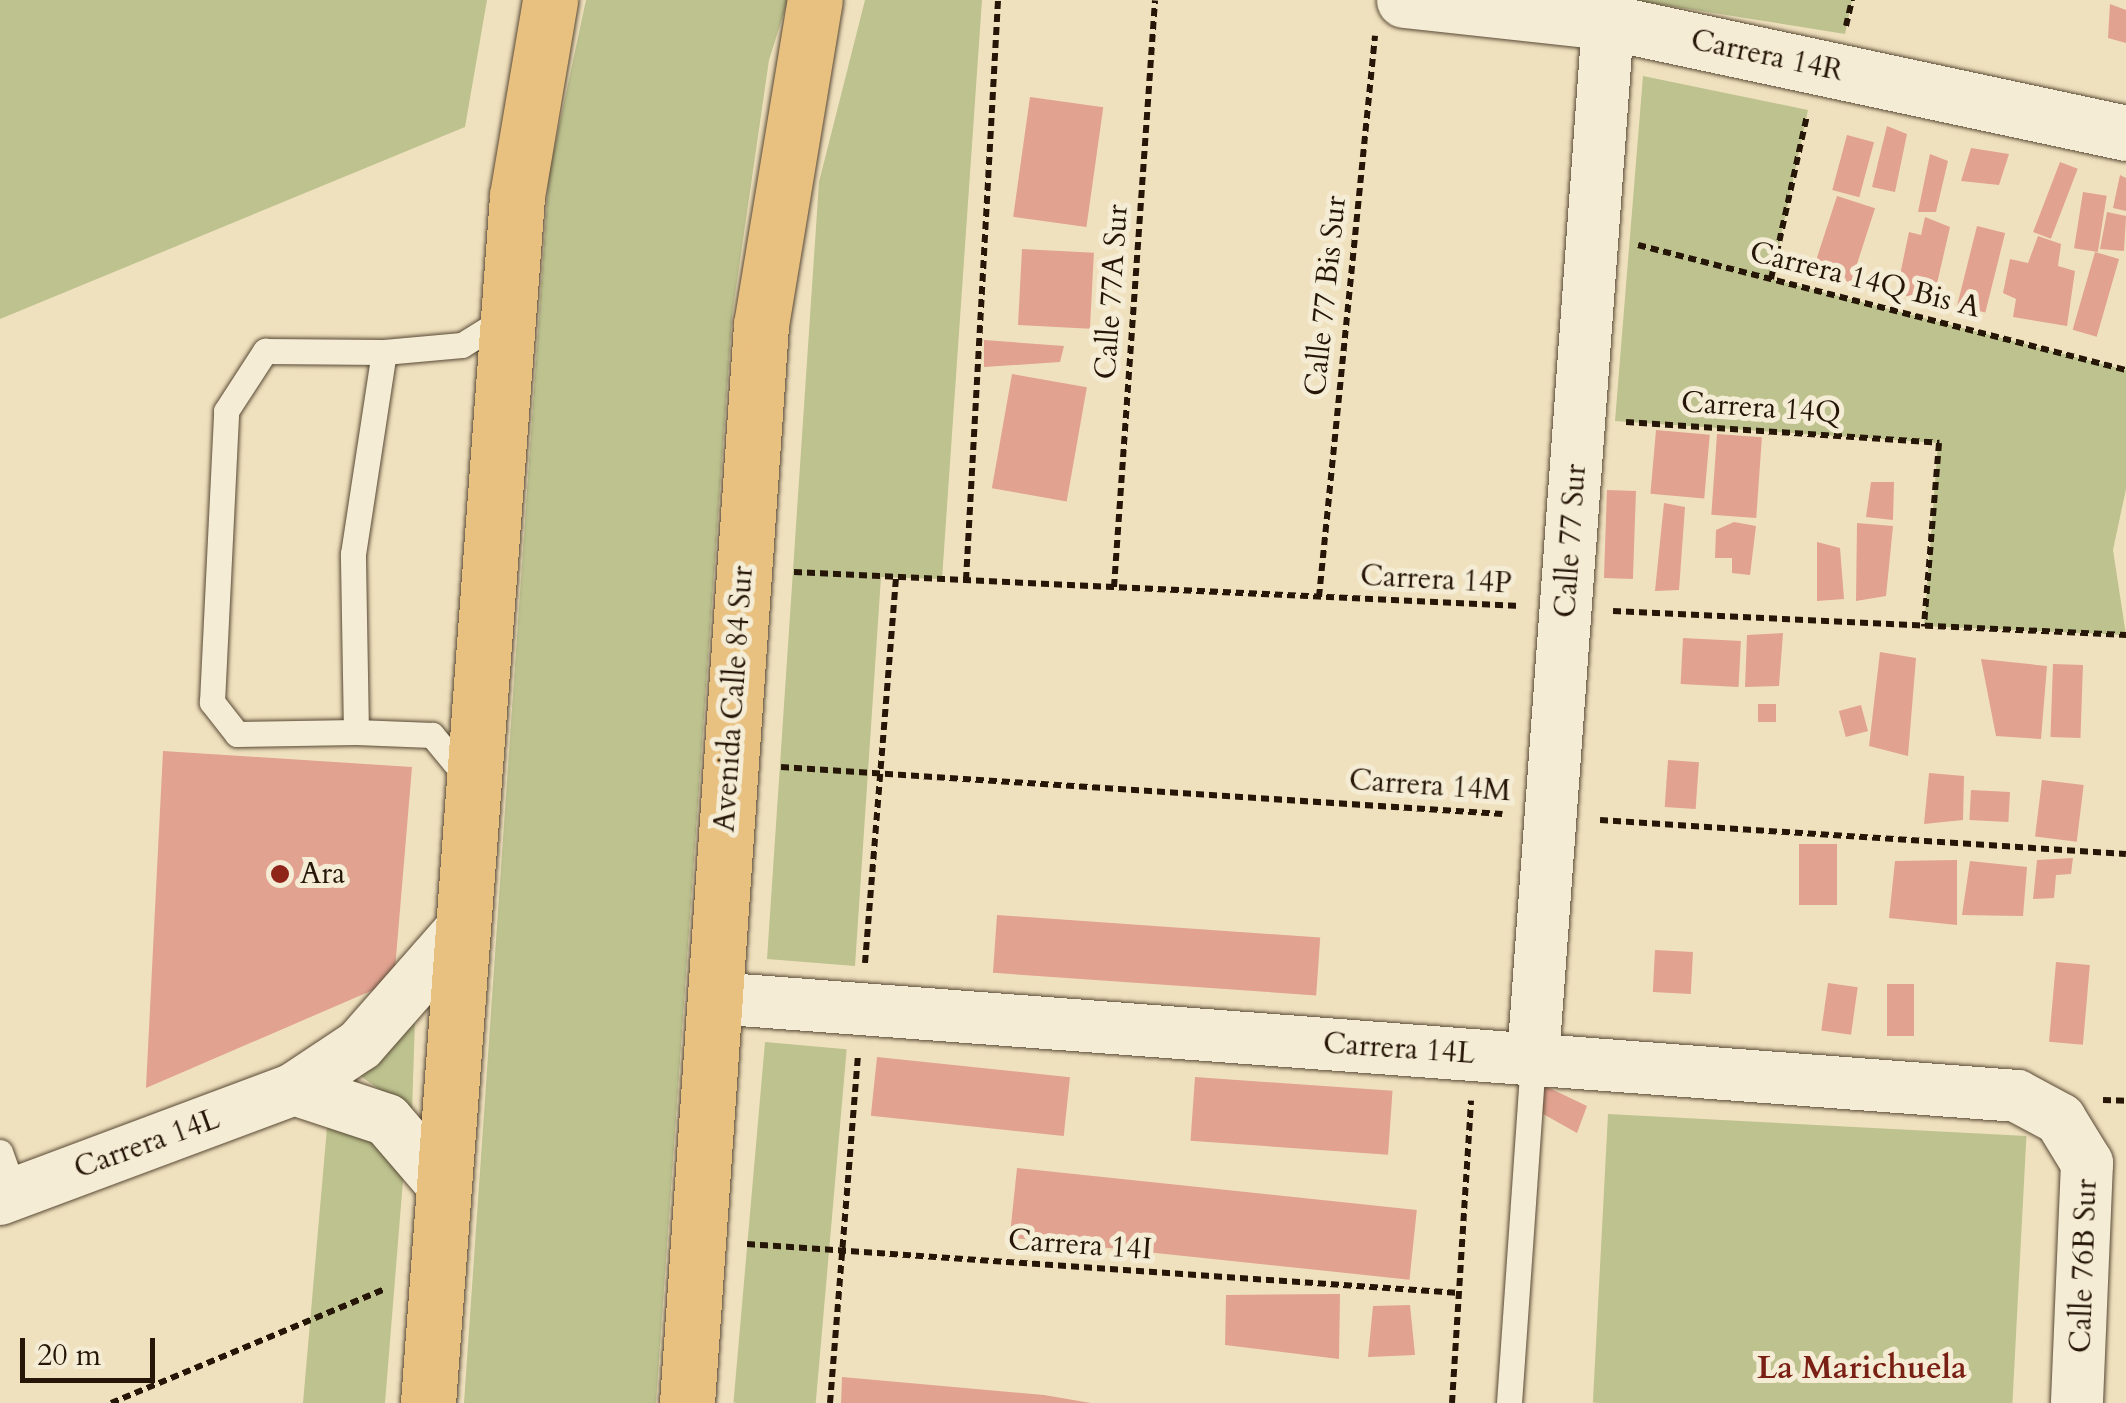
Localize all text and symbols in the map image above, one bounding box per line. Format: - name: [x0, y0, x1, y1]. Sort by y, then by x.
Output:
- street label: Carrera 14R: [1688, 22, 1846, 90]
- street label: Calle 77 Bis Sur: [1298, 194, 1354, 398]
- street label: Calle 77A Sur: [1088, 203, 1136, 381]
- street label: Carrera 14Q Bis A: [1746, 234, 1984, 326]
- street label: Carrera 14Q: [1680, 384, 1842, 432]
- street label: Calle 77 Sur: [1548, 463, 1594, 619]
- street label: Carrera 14P: [1359, 558, 1513, 602]
- street label: Avenida Calle 84 Sur: [707, 565, 761, 833]
- street label: Carrera 14M: [1348, 762, 1512, 810]
- place label: Ara: [300, 856, 345, 892]
- marker: Ara: [269, 863, 291, 885]
- street label: Carrera 14L: [1322, 1026, 1476, 1072]
- street label: Carrera 14L: [69, 1101, 225, 1187]
- street label: Calle 76B Sur: [2063, 1178, 2105, 1354]
- street label: Carrera 14I: [1007, 1222, 1153, 1268]
- scale bar: [25, 1318, 160, 1380]
- text: 20 m: [37, 1335, 101, 1376]
- district label: La Marichuela: [1757, 1349, 1967, 1387]

